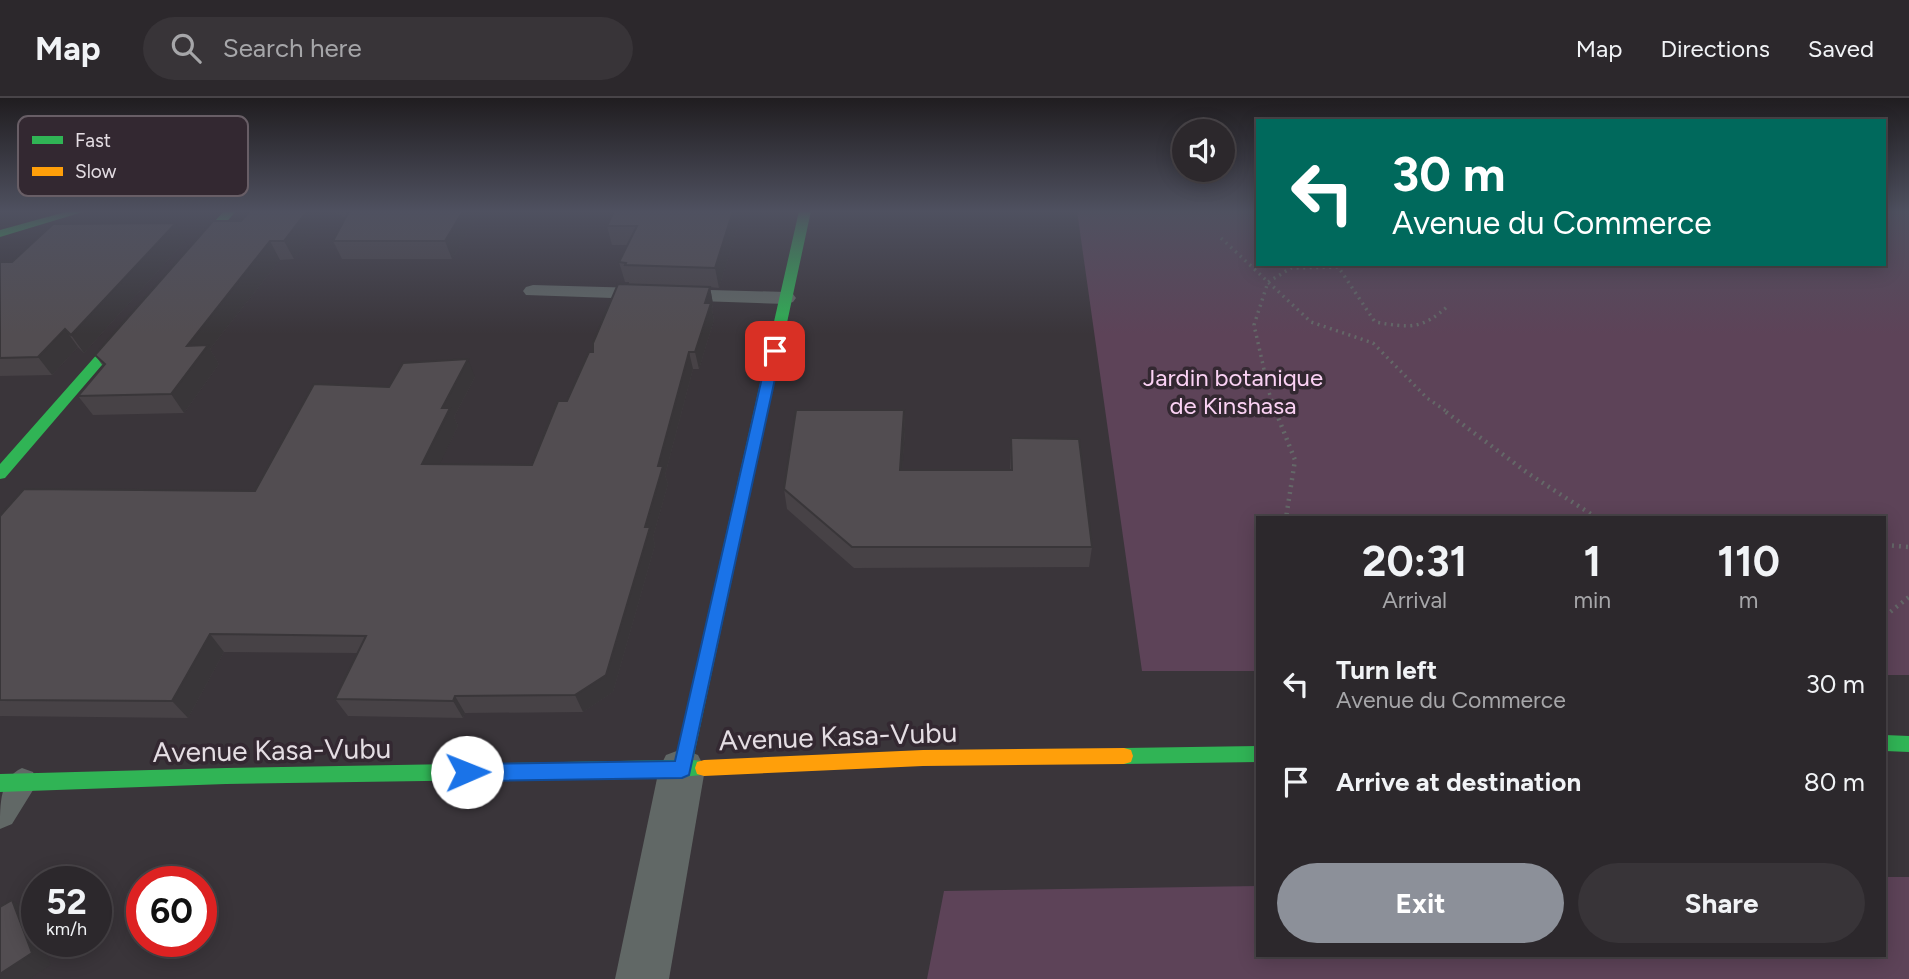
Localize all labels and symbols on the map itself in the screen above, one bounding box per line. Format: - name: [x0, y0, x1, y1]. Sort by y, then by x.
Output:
- legend: [18, 116, 248, 196]
- text: Fast: [75, 129, 111, 152]
- text: Slow: [75, 160, 117, 183]
- pin: [745, 321, 805, 381]
- park label: Jardin botanique de Kinshasa: [1143, 363, 1323, 420]
- street label: Avenue Kasa-Vubu: [718, 715, 958, 757]
- street label: Avenue Kasa-Vubu: [152, 731, 392, 769]
- position arrow: [430, 735, 504, 809]
- speed limit sign: 60: [126, 866, 217, 957]

